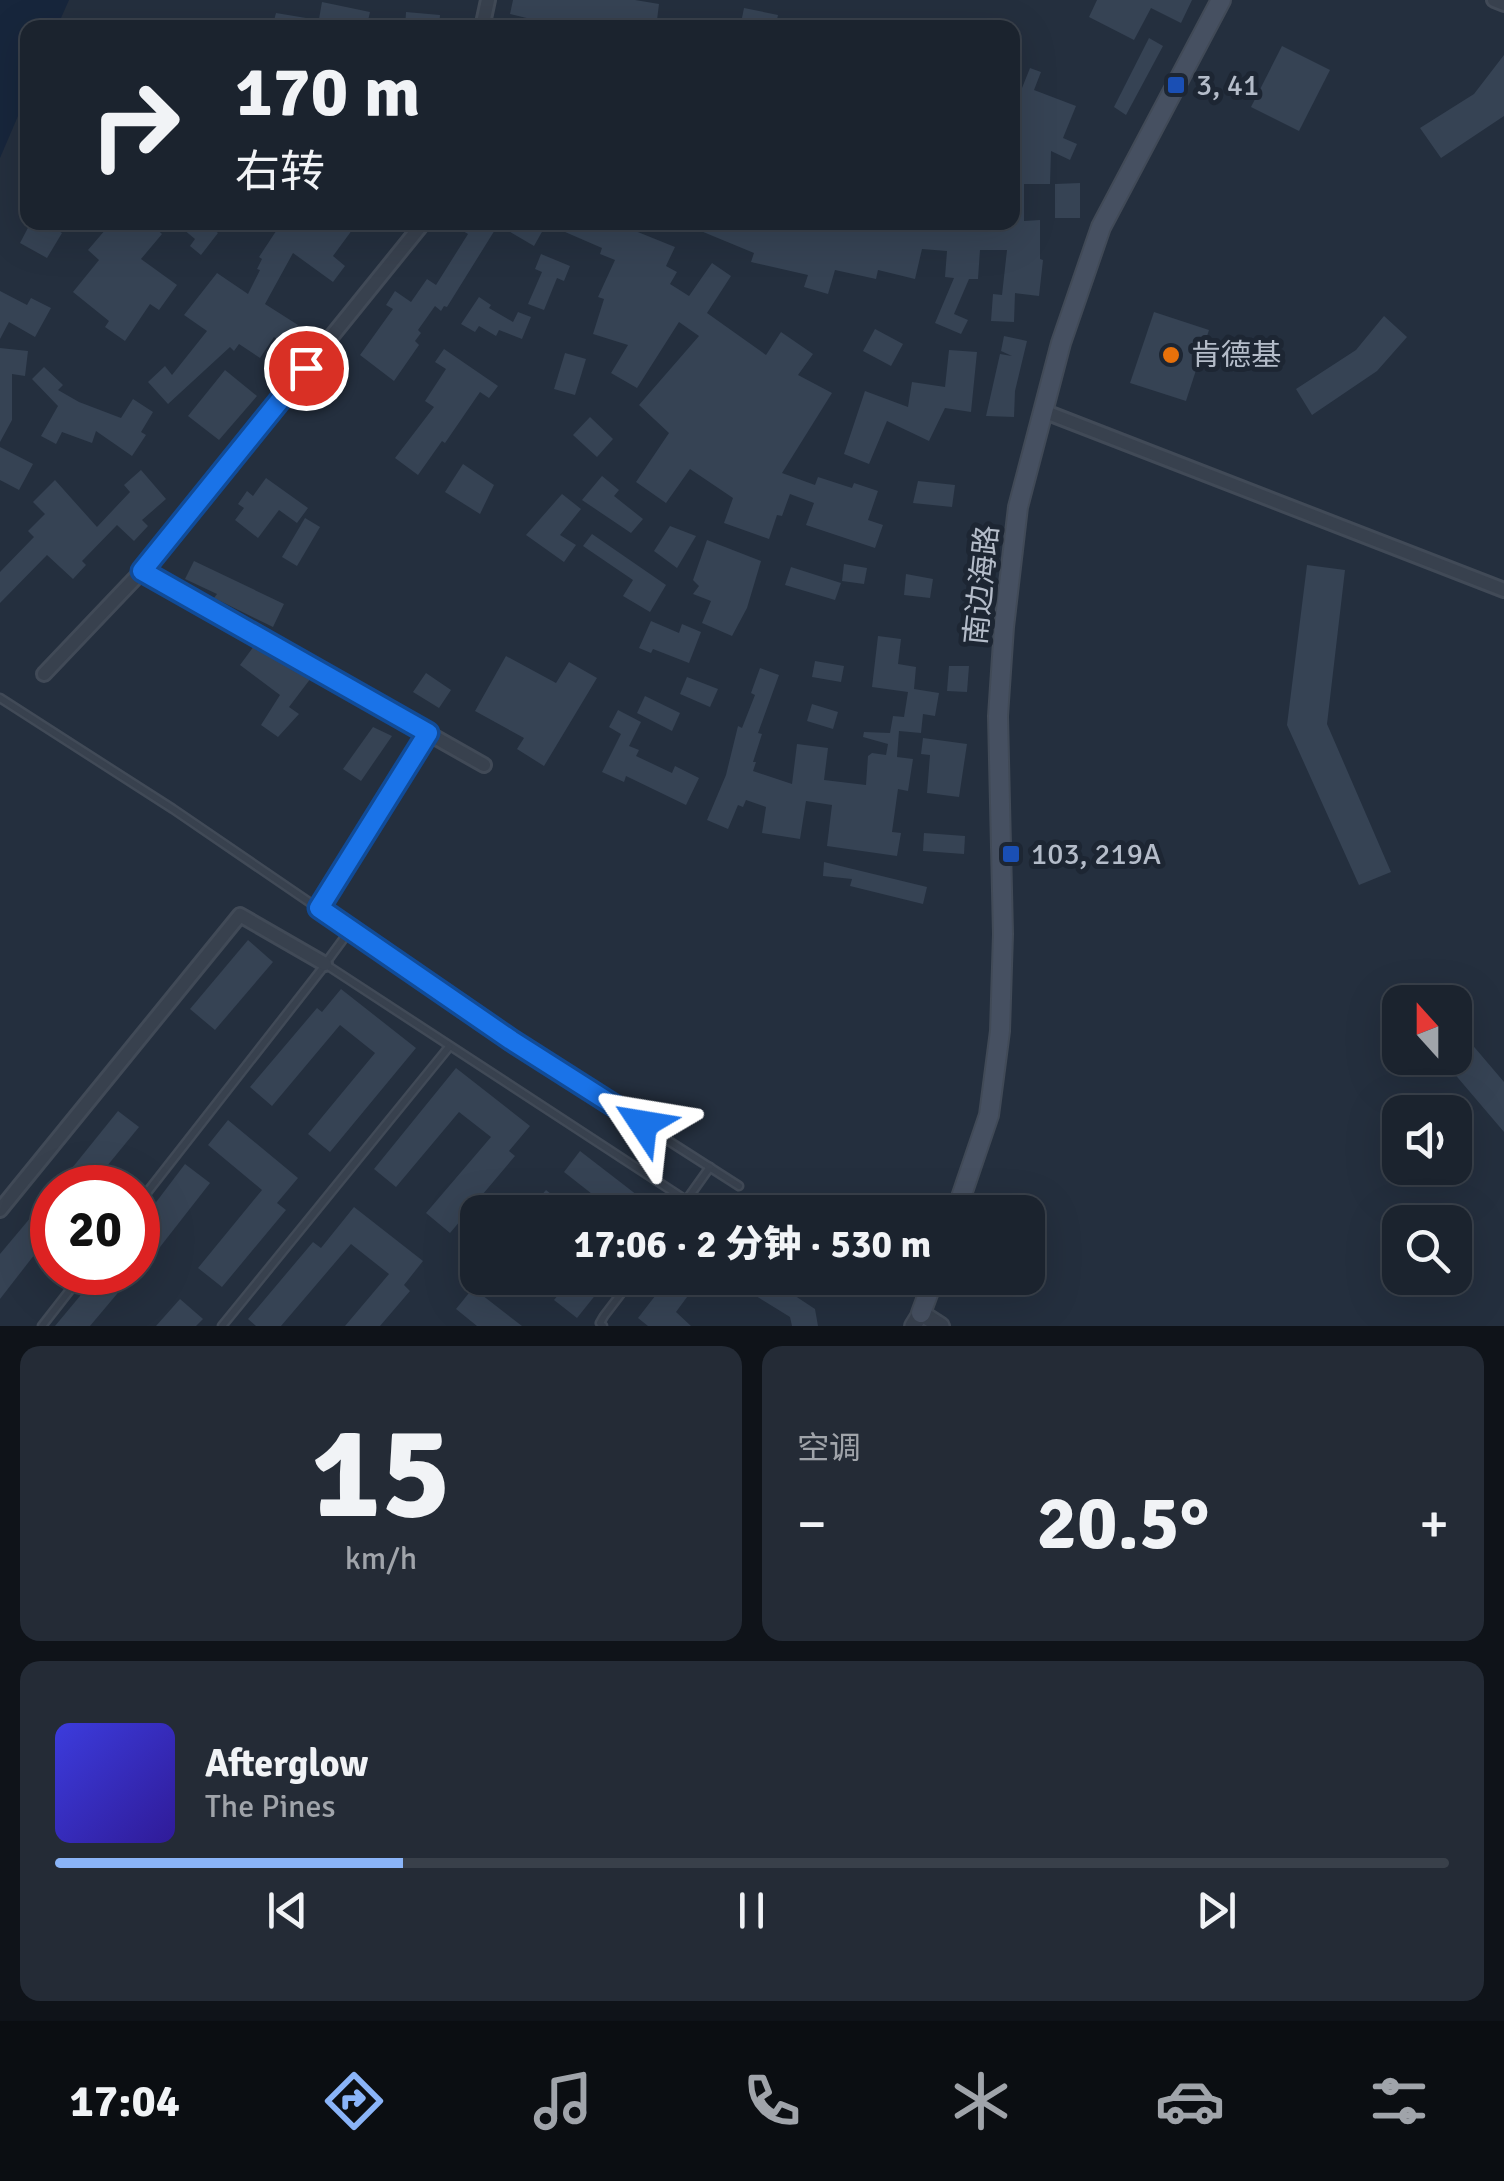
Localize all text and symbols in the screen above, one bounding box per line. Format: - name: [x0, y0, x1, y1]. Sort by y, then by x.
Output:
- text: 170 m: [235, 49, 420, 135]
- icon: right: [70, 60, 200, 190]
- place label: 3, 41: [1196, 67, 1259, 104]
- marker: 3, 41: [1165, 74, 1187, 96]
- text: 右转: [235, 145, 325, 200]
- pin: [264, 326, 349, 411]
- place label: 肯德基: [1191, 337, 1281, 374]
- icon: arrive: [279, 341, 334, 396]
- marker: 肯德基: [1160, 344, 1182, 366]
- street label: 南边海路: [957, 523, 1007, 647]
- place label: 103, 219A: [1031, 836, 1161, 873]
- marker: 103, 219A: [1000, 843, 1022, 865]
- north arrow: [1382, 985, 1472, 1075]
- map controls: [1382, 985, 1472, 1295]
- position arrow: [591, 1072, 695, 1176]
- button: sound: [1382, 1095, 1472, 1185]
- speed limit sign: 20: [30, 1165, 160, 1295]
- button: search: [1382, 1205, 1472, 1295]
- text: 17:06 · 2 分钟 · 530 m: [574, 1221, 931, 1268]
- text: 15: [311, 1394, 451, 1554]
- text: 空调: [797, 1429, 861, 1468]
- text: 20.5°: [1037, 1477, 1210, 1570]
- text: −: [797, 1490, 827, 1558]
- text: +: [1419, 1490, 1449, 1558]
- text: km/h: [345, 1539, 417, 1578]
- text: Afterglow: [205, 1740, 368, 1787]
- text: The Pines: [205, 1787, 336, 1826]
- icon: previous: [260, 1883, 315, 1938]
- icon: pause: [724, 1883, 779, 1938]
- icon: next: [1189, 1883, 1244, 1938]
- icon: directions: [319, 2066, 389, 2136]
- icon: music: [528, 2066, 598, 2136]
- icon: phone: [737, 2066, 807, 2136]
- icon: climate: [946, 2066, 1016, 2136]
- icon: car: [1155, 2066, 1225, 2136]
- icon: filters: [1364, 2066, 1434, 2136]
- text: 17:04: [70, 2074, 180, 2129]

